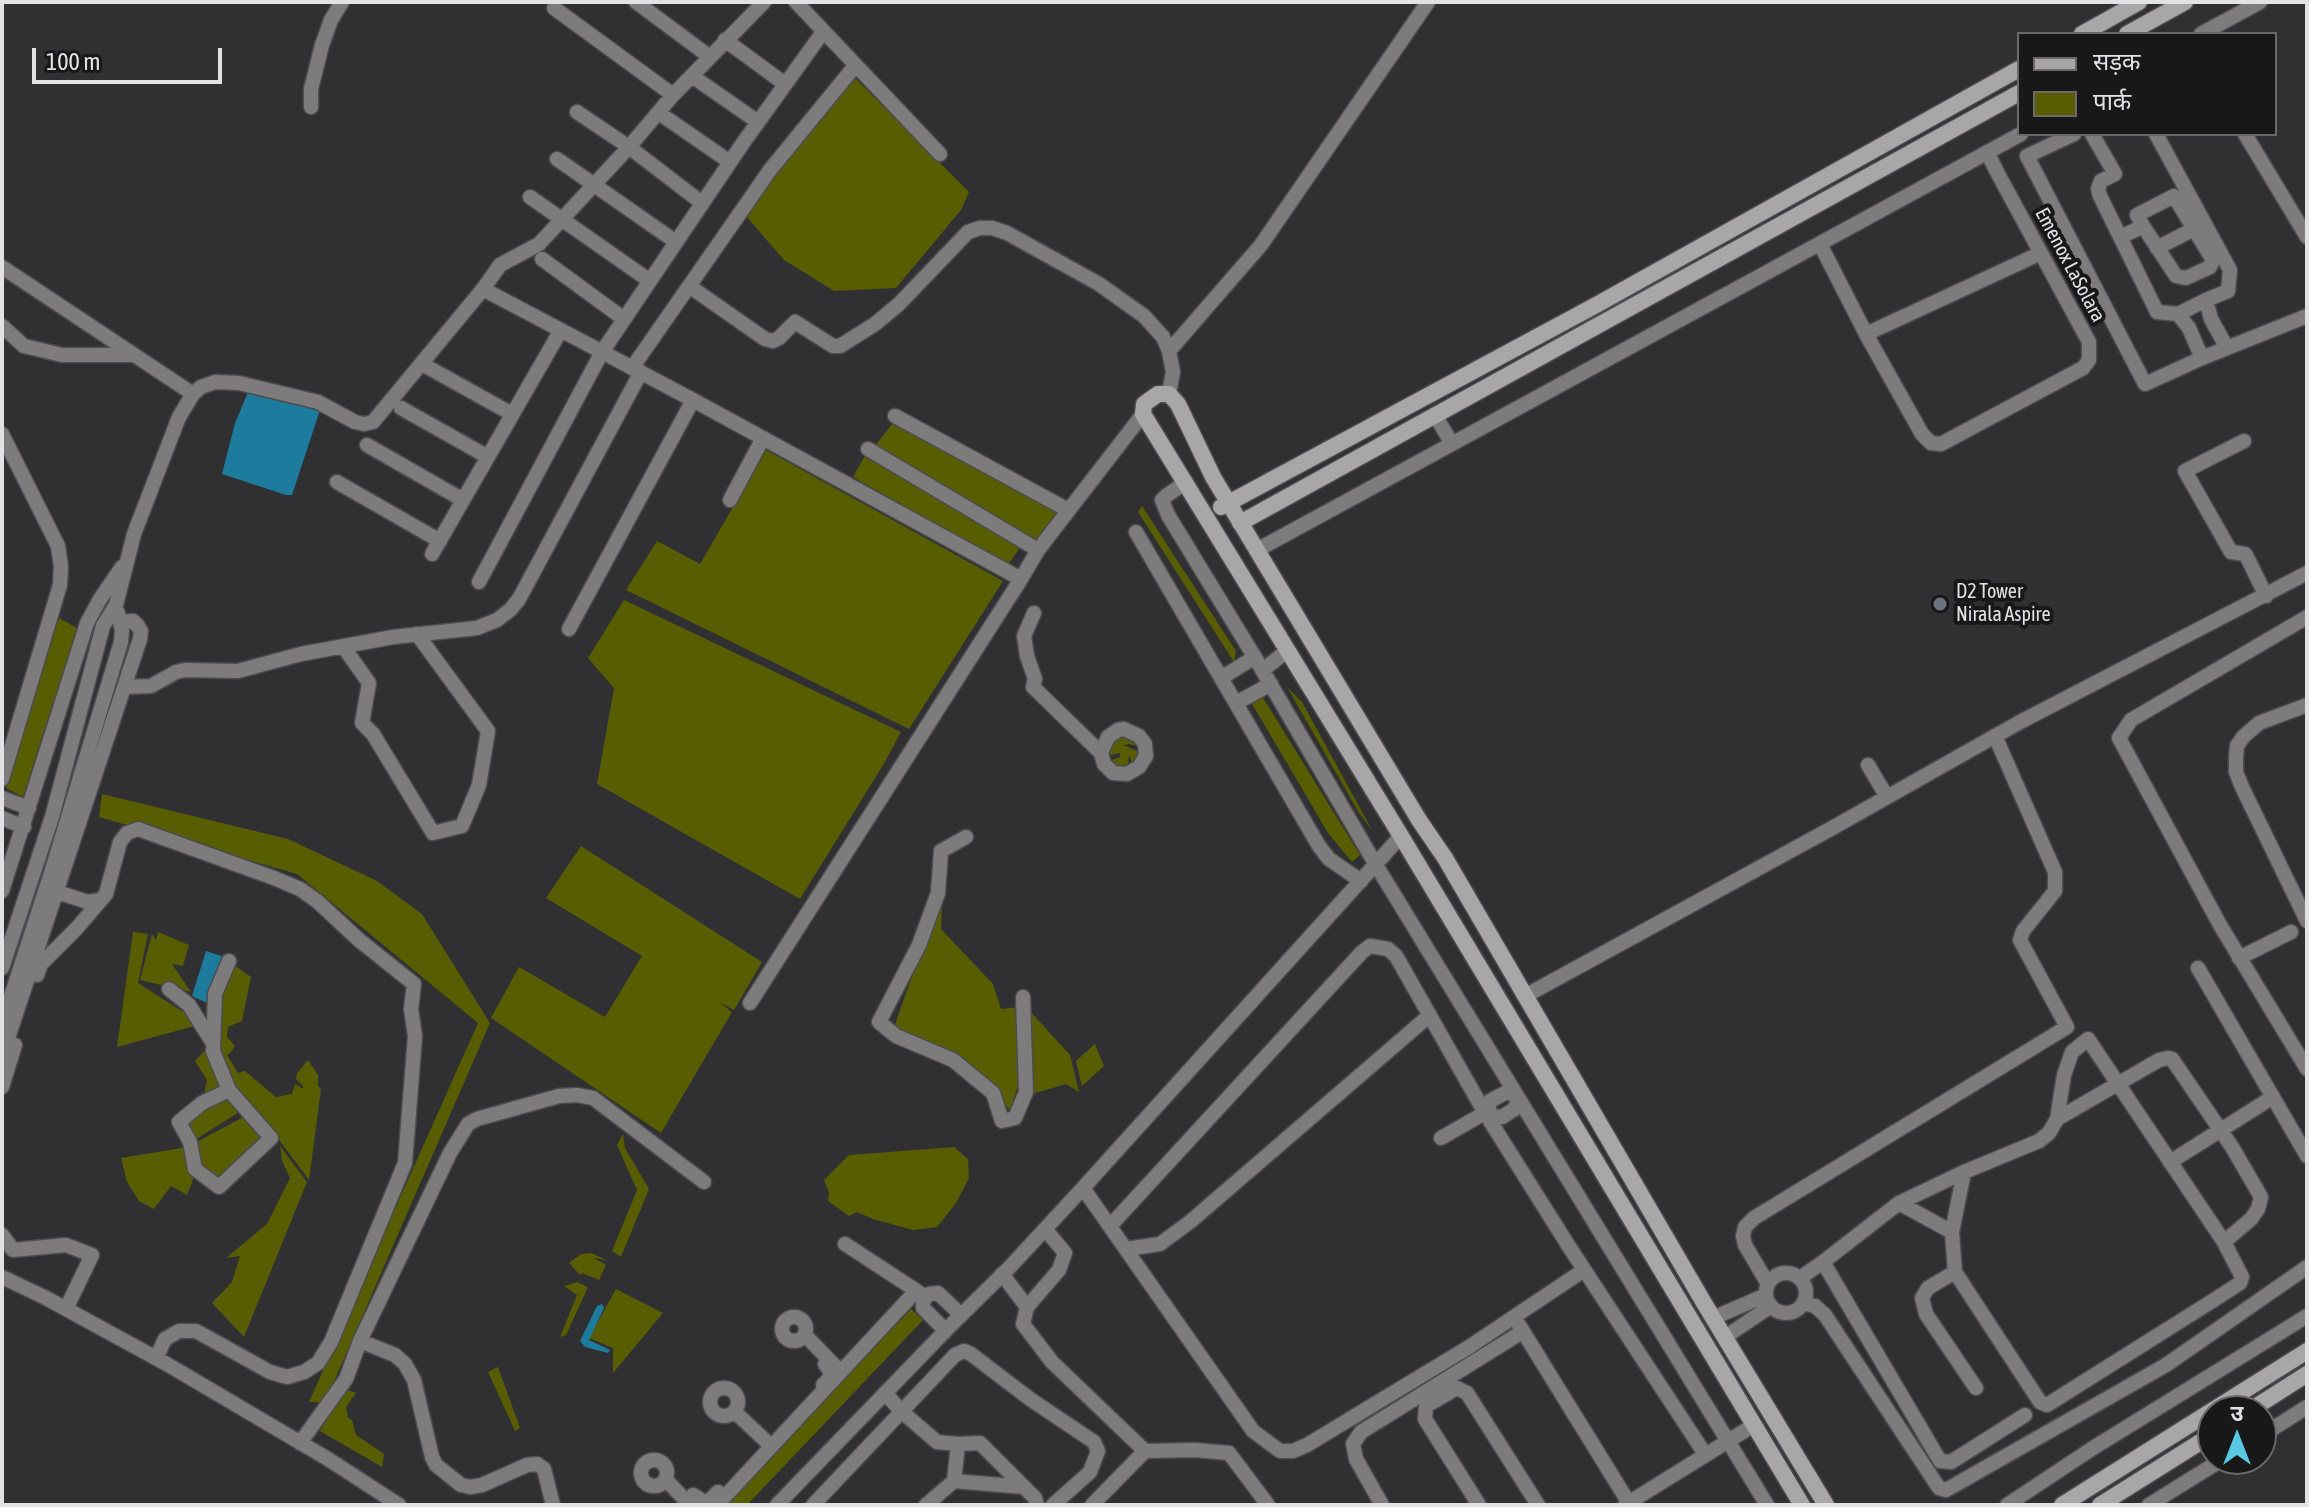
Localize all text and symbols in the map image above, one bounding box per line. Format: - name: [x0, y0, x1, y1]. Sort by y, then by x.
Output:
- scale bar: [36, 32, 226, 82]
- legend: [2017, 32, 2277, 136]
- text: 100 m: [46, 48, 100, 75]
- text: सड़क: [2093, 48, 2141, 75]
- text: पार्क: [2093, 88, 2131, 115]
- street label: Emenox LaSolara: [2030, 204, 2110, 326]
- place label: D2 Tower Nirala Aspire: [1956, 580, 2050, 627]
- marker: D2 Tower Nirala Aspire: [1931, 595, 1949, 613]
- north arrow: [2197, 1395, 2277, 1475]
- text: उ: [2231, 1400, 2243, 1426]

